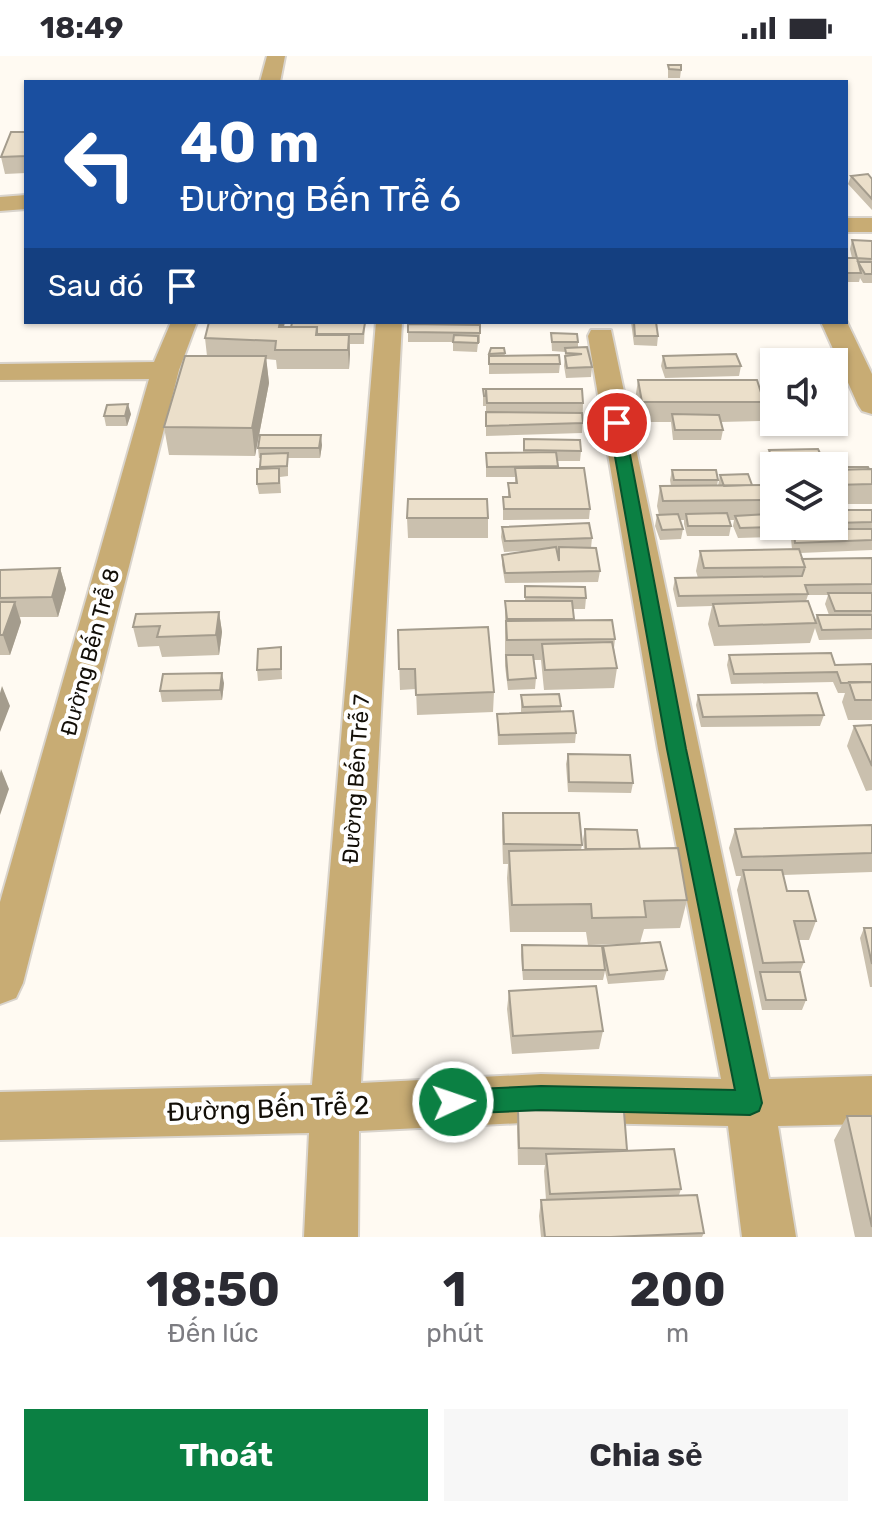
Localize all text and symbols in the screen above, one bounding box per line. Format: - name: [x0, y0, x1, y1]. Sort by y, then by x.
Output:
- text: 18:49: [40, 10, 124, 46]
- text: 40 m: [180, 110, 320, 176]
- icon: left: [48, 112, 152, 216]
- text: Đường Bến Trễ 6: [180, 177, 461, 220]
- icon: arrive: [160, 264, 204, 308]
- text: Sau đó: [48, 268, 144, 304]
- map controls: [760, 348, 848, 540]
- button: sound: [760, 348, 848, 436]
- pin: [583, 389, 651, 457]
- icon: arrive: [595, 401, 639, 445]
- button: layers: [760, 452, 848, 540]
- street label: Đường Bến Trễ 8: [55, 565, 125, 739]
- street label: Đường Bến Trễ 7: [337, 693, 375, 865]
- position arrow: [411, 1060, 495, 1144]
- street label: Đường Bến Trễ 2: [166, 1088, 370, 1128]
- text: 18:50: [146, 1261, 280, 1318]
- text: 1: [443, 1261, 467, 1318]
- text: 200: [629, 1261, 726, 1318]
- text: Đến lúc: [168, 1318, 259, 1349]
- text: phút: [426, 1318, 483, 1349]
- text: m: [666, 1318, 689, 1349]
- button: Thoát: [24, 1409, 428, 1501]
- button: Chia sẻ: [444, 1409, 848, 1501]

